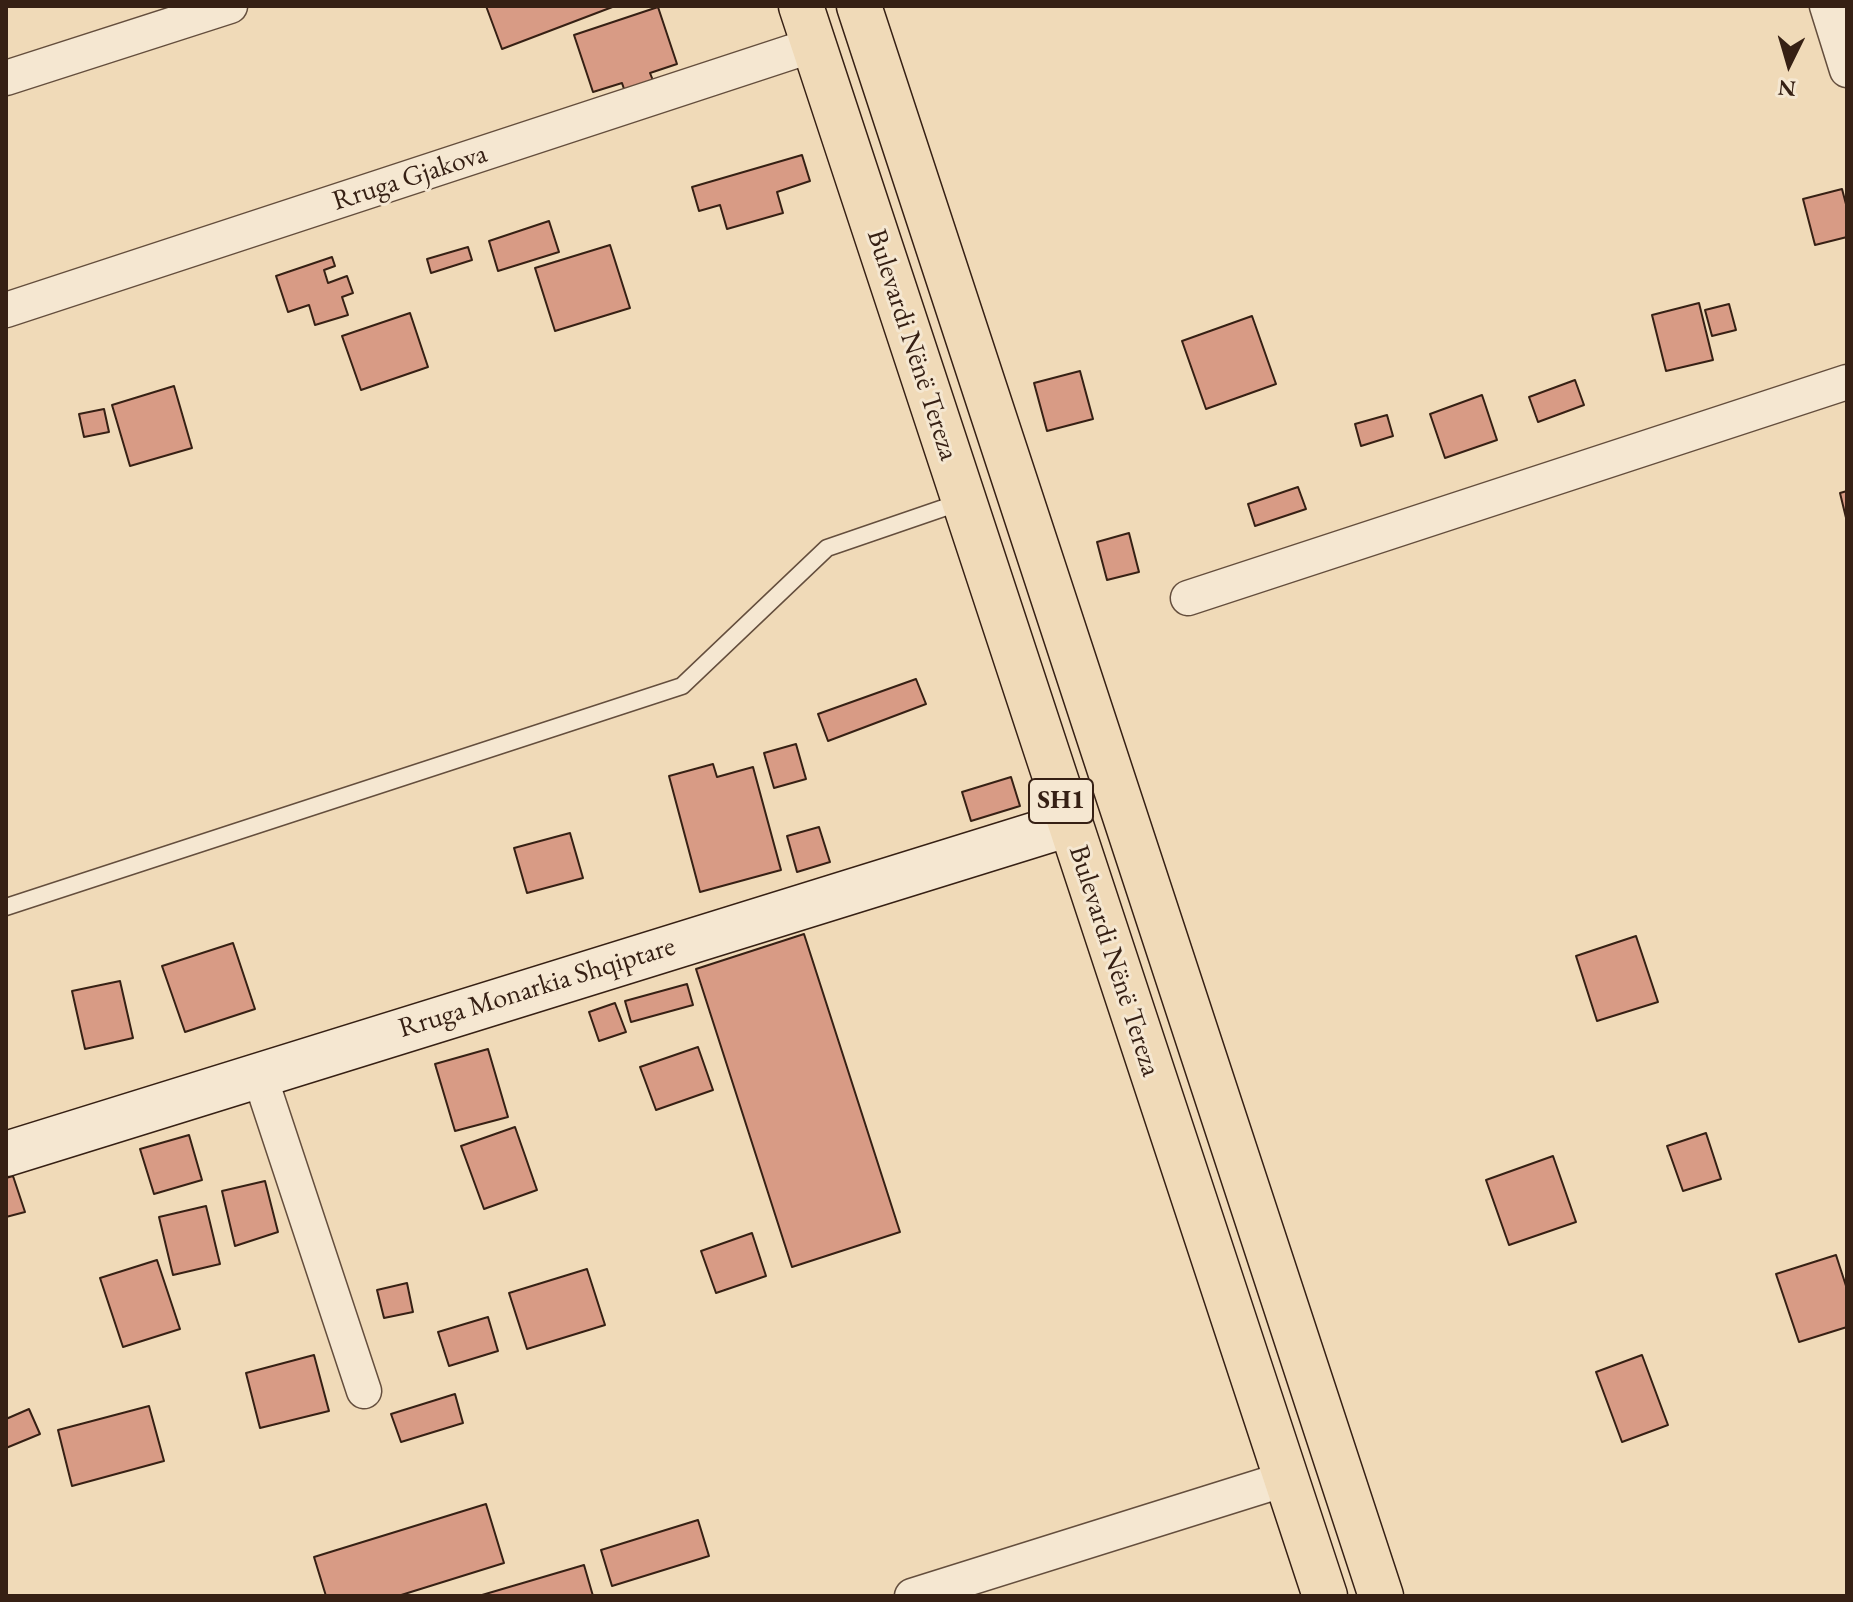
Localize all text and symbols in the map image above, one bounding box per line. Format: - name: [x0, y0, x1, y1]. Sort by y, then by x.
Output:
- north arrow: [1749, 24, 1829, 104]
- text: N: [1777, 73, 1797, 104]
- street label: Rruga Gjakova: [328, 137, 492, 219]
- street label: Bulevardi Nënë Tereza: [859, 225, 965, 465]
- road number: SH1: [1029, 779, 1093, 823]
- street label: Bulevardi Nënë Tereza: [1061, 841, 1167, 1081]
- street label: Rruga Monarkia Shqiptare: [395, 930, 679, 1046]

